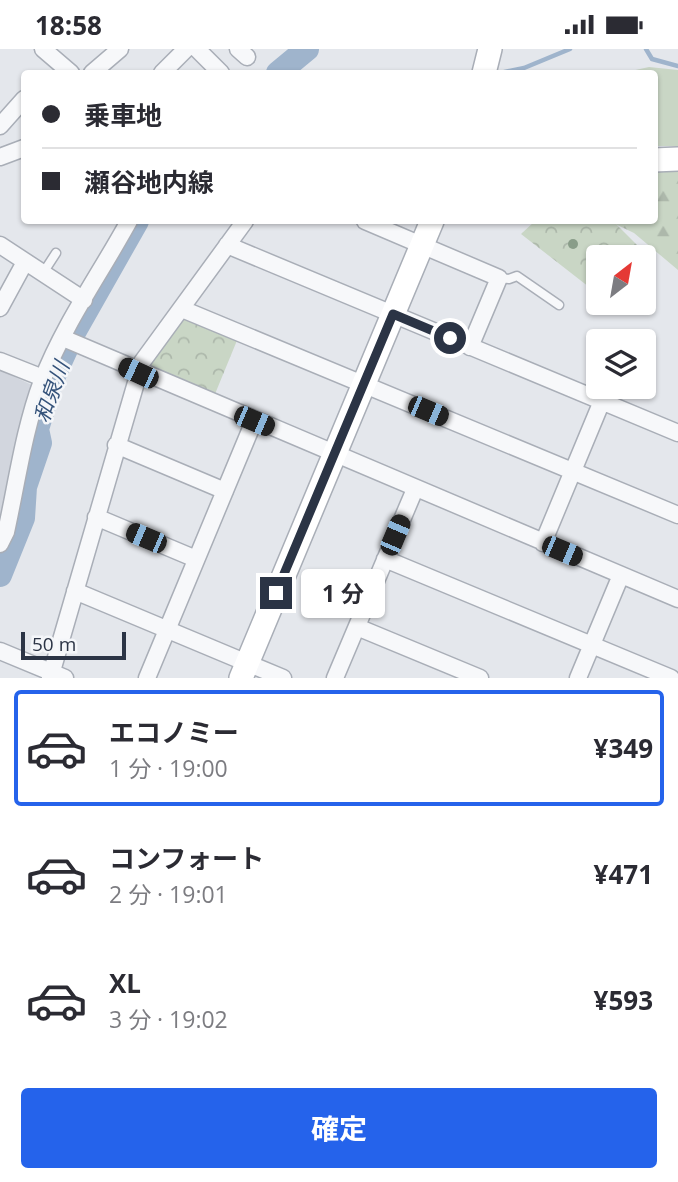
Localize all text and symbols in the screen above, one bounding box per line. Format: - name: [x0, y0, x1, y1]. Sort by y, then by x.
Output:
- text: 18:58: [35, 7, 102, 43]
- text: 乗車地: [84, 97, 162, 133]
- text: 瀬谷地内線: [84, 164, 214, 200]
- north arrow: [586, 245, 656, 315]
- map controls: [586, 245, 656, 399]
- route start: [434, 322, 466, 354]
- button: layers: [586, 329, 656, 399]
- water label: 和泉川: [27, 355, 76, 426]
- car: [115, 355, 162, 391]
- car: [405, 393, 452, 429]
- car: [231, 403, 278, 439]
- car: [378, 512, 413, 558]
- car: [123, 520, 170, 556]
- car: [539, 533, 586, 569]
- callout: 1 分: [300, 569, 384, 617]
- route end: [260, 577, 292, 609]
- text: 1 分: [322, 577, 364, 609]
- scale bar: [21, 629, 126, 661]
- text: 50 m: [32, 631, 76, 657]
- text: エコノミー: [109, 714, 239, 750]
- icon: car: [25, 717, 88, 780]
- text: ¥349: [594, 730, 653, 766]
- text: 1 分 · 19:00: [109, 752, 228, 784]
- text: コンフォート: [109, 840, 264, 876]
- icon: car: [25, 843, 88, 906]
- text: ¥471: [594, 856, 653, 892]
- text: 2 分 · 19:01: [109, 878, 228, 910]
- text: XL: [109, 965, 141, 1001]
- icon: car: [25, 969, 88, 1032]
- text: ¥593: [594, 982, 653, 1018]
- text: 3 分 · 19:02: [109, 1003, 228, 1035]
- button: 確定: [21, 1088, 657, 1168]

